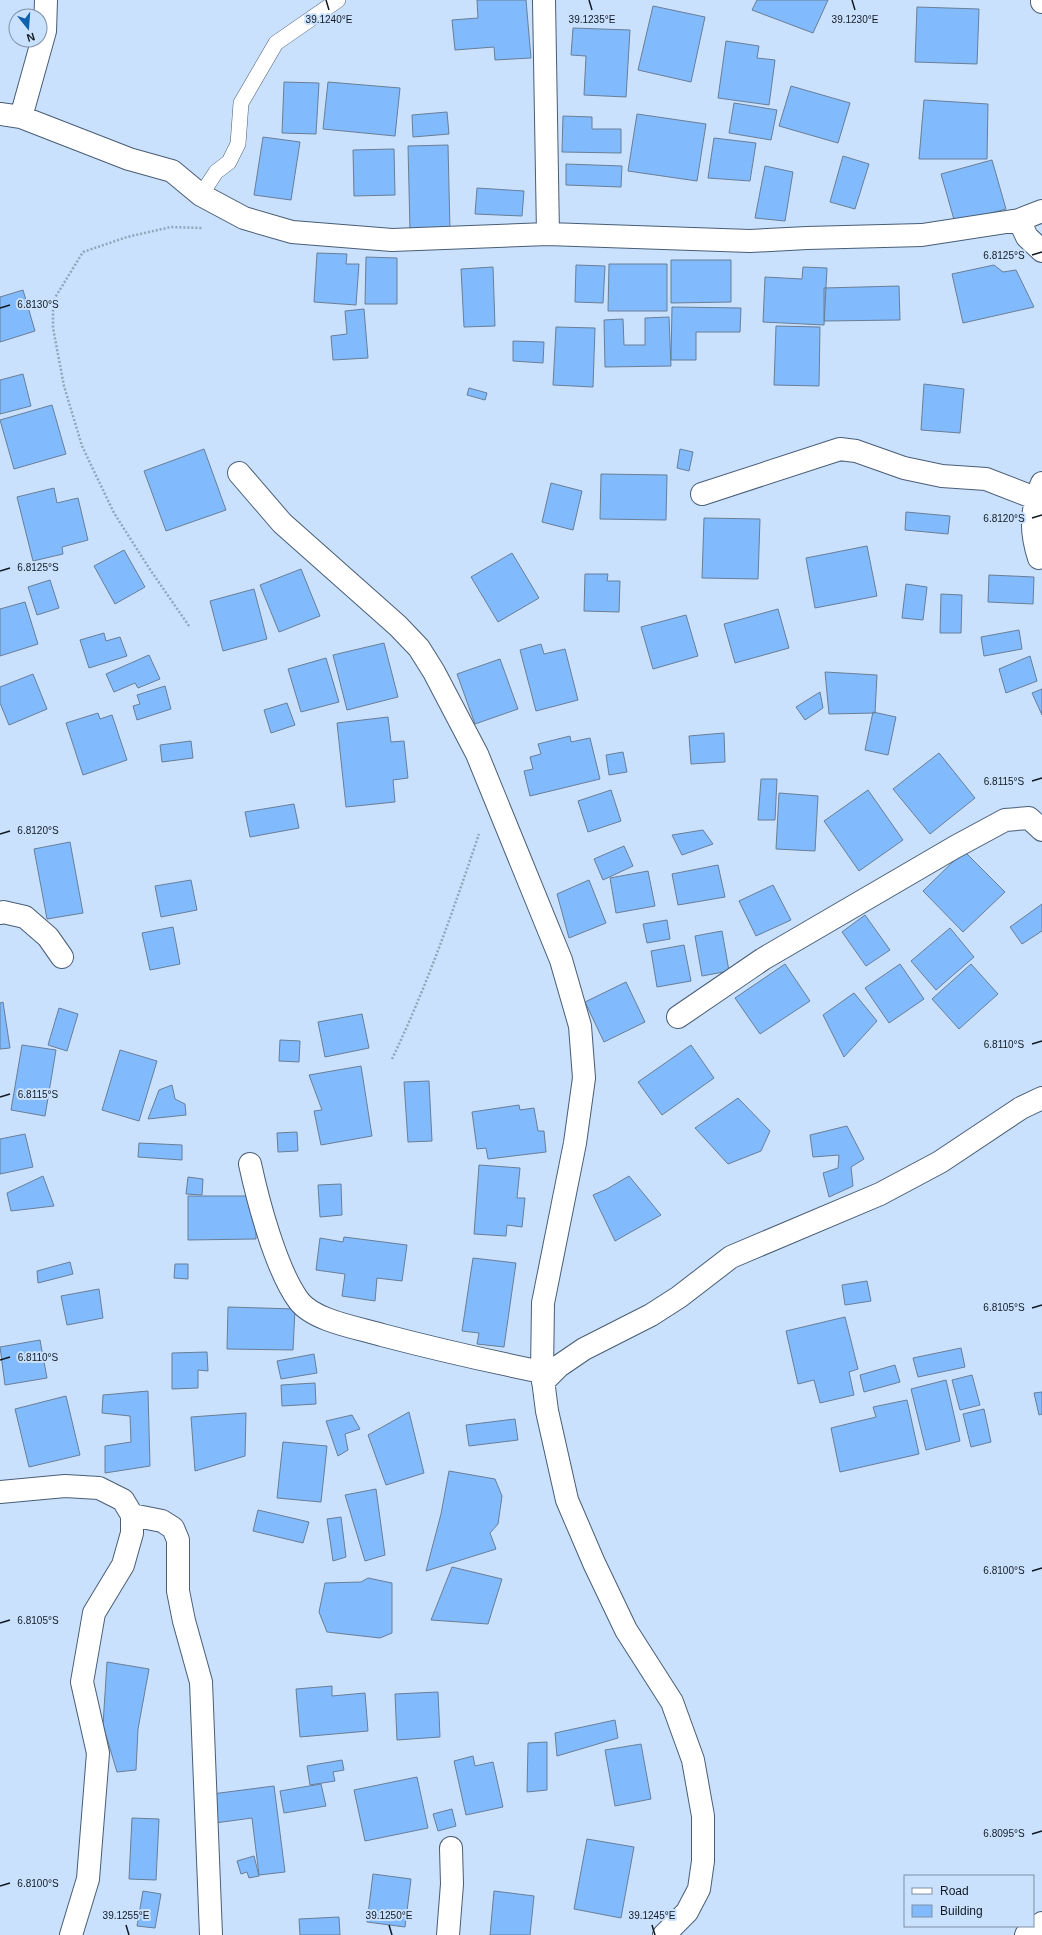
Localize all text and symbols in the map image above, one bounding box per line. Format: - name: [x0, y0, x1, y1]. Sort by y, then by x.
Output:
- north arrow: [8, 8, 48, 48]
- text: 39.1240°E: [306, 14, 353, 25]
- text: 39.1235°E: [569, 14, 616, 25]
- text: 39.1230°E: [832, 14, 879, 25]
- text: N: [25, 31, 36, 44]
- text: 6.8125°S: [983, 250, 1025, 261]
- text: 6.8130°S: [17, 299, 59, 310]
- text: 6.8120°S: [983, 513, 1025, 524]
- text: 6.8125°S: [17, 562, 59, 573]
- text: 6.8115°S: [984, 776, 1025, 787]
- text: 6.8120°S: [17, 825, 59, 836]
- text: 6.8110°S: [984, 1039, 1025, 1050]
- text: 6.8115°S: [18, 1089, 59, 1100]
- text: 6.8105°S: [983, 1302, 1025, 1313]
- text: 6.8110°S: [18, 1352, 59, 1363]
- text: 6.8100°S: [983, 1565, 1025, 1576]
- text: 6.8105°S: [17, 1615, 59, 1626]
- text: 6.8095°S: [983, 1828, 1025, 1839]
- legend: [904, 1875, 1034, 1927]
- text: 6.8100°S: [17, 1878, 59, 1889]
- text: Road: [940, 1884, 969, 1898]
- text: Building: [940, 1904, 983, 1918]
- text: 39.1255°E: [103, 1910, 150, 1921]
- text: 39.1250°E: [366, 1910, 413, 1921]
- text: 39.1245°E: [629, 1910, 676, 1921]

